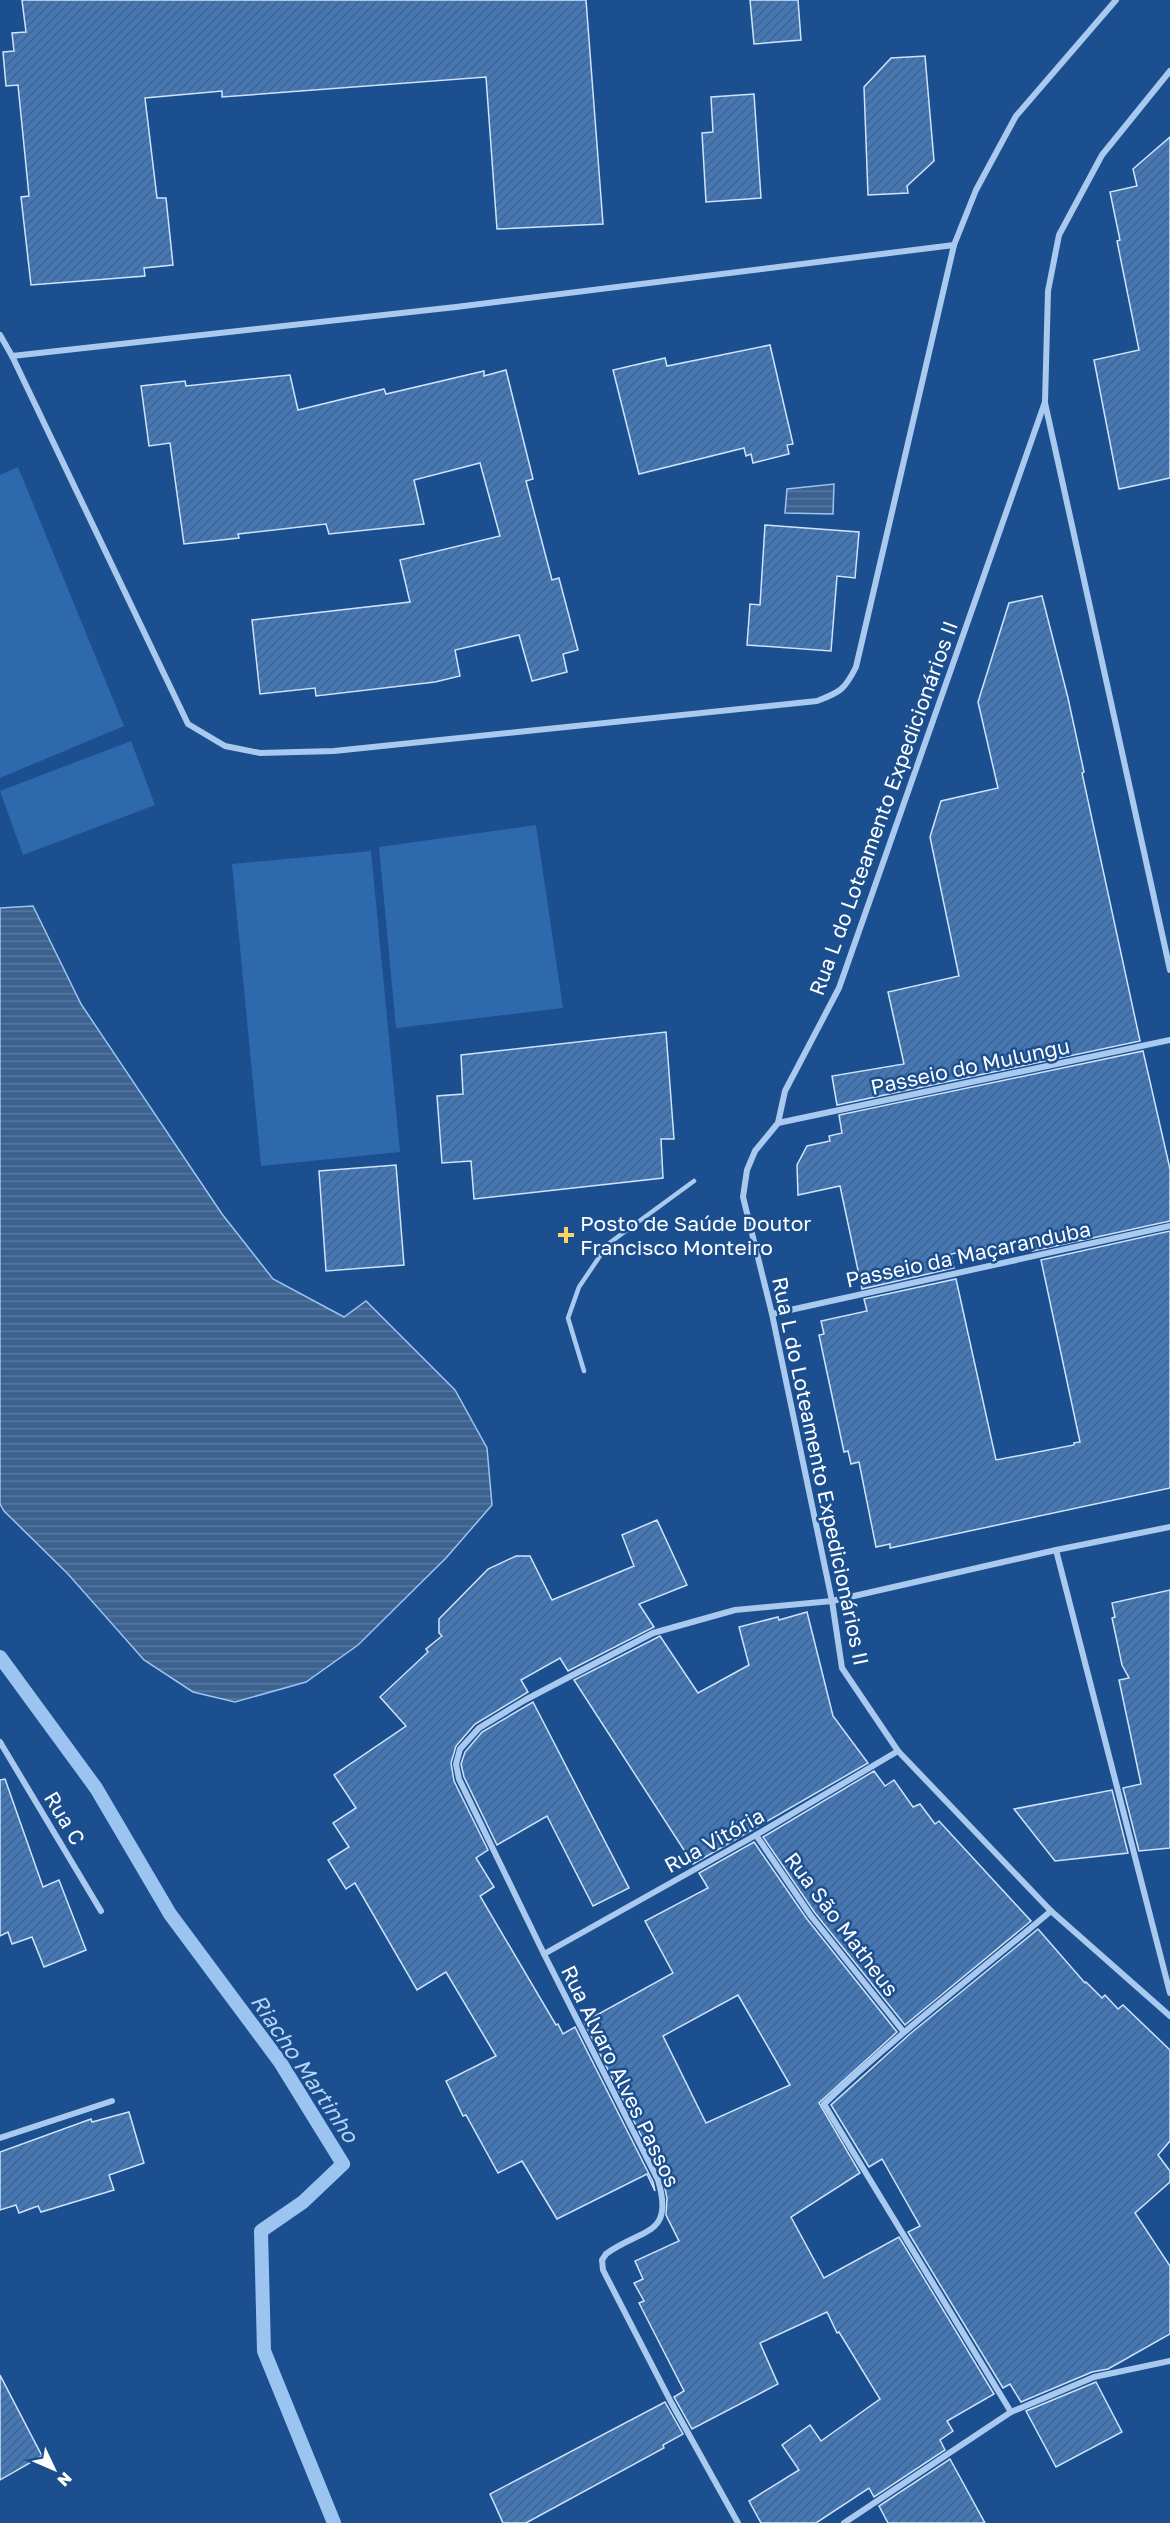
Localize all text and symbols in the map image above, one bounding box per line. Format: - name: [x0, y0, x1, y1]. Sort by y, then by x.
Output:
- street label: Rua L do Loteamento Expedicionários II: [803, 617, 963, 999]
- street label: Passeio do Mulungu: [868, 1032, 1072, 1100]
- place label: Posto de Saúde Doutor Francisco Monteiro: [580, 1210, 811, 1260]
- street label: Passeio da Maçaranduba: [843, 1215, 1093, 1293]
- marker: Posto de Saúde Doutor Francisco Monteiro: [557, 1226, 575, 1244]
- street label: Rua L do Loteamento Expedicionários II: [767, 1274, 875, 1668]
- street label: Rua C: [39, 1786, 91, 1850]
- street label: Rua Vitória: [660, 1802, 768, 1878]
- street label: Rua São Matheus: [779, 1847, 905, 2001]
- street label: Rua Alvaro Alves Passos: [556, 1961, 686, 2191]
- water label: Riacho Martinho: [245, 1989, 366, 2149]
- north arrow: [24, 2439, 84, 2499]
- text: N: [53, 2468, 76, 2491]

